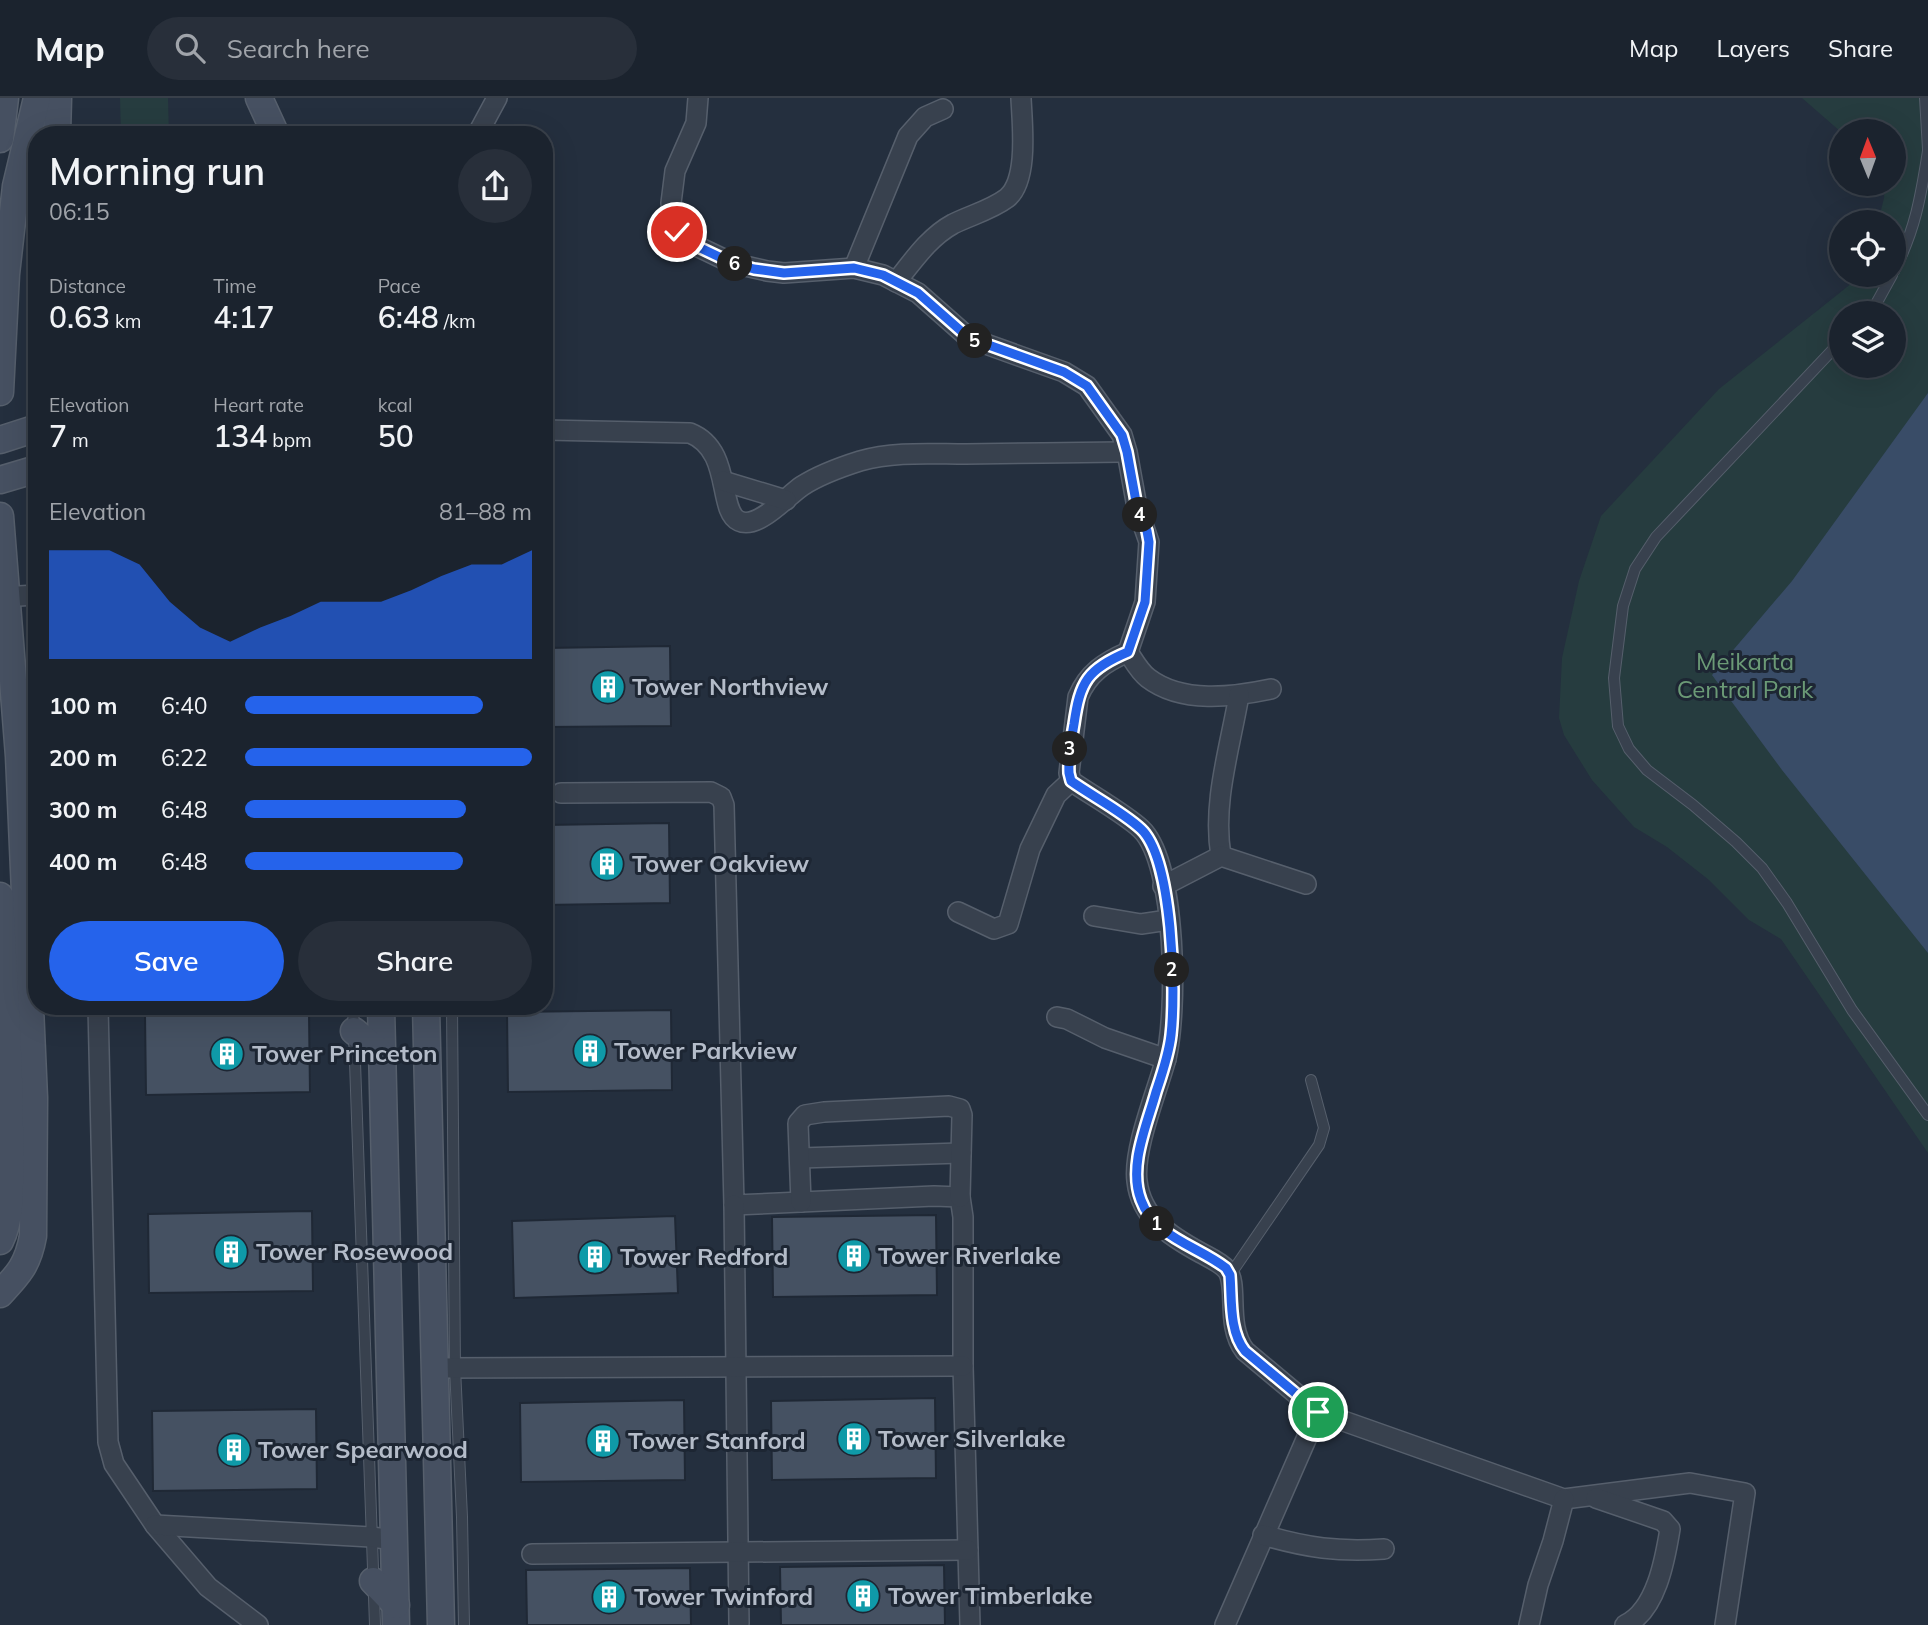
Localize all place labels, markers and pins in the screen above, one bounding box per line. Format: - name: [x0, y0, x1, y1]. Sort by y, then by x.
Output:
- pin: [647, 202, 707, 262]
- pin: 6: [718, 246, 752, 282]
- pin: 5: [958, 324, 992, 358]
- pin: 4: [1122, 498, 1158, 532]
- building icon: Tower Northview: [589, 668, 627, 706]
- place label: Tower Northview: [632, 671, 828, 701]
- pin: 3: [1052, 732, 1088, 766]
- building icon: Tower Oakview: [588, 845, 626, 883]
- place label: Tower Oakview: [632, 848, 809, 878]
- pin: 2: [1154, 952, 1190, 988]
- building icon: Tower Parkview: [571, 1032, 609, 1070]
- building icon: Tower Princeton: [208, 1035, 246, 1073]
- place label: Tower Parkview: [614, 1035, 797, 1065]
- place label: Tower Princeton: [252, 1038, 438, 1068]
- pin: 1: [1140, 1206, 1174, 1242]
- building icon: Tower Rosewood: [212, 1233, 250, 1271]
- place label: Tower Rosewood: [256, 1236, 453, 1266]
- building icon: Tower Riverlake: [835, 1237, 873, 1275]
- building icon: Tower Redford: [576, 1238, 614, 1276]
- place label: Tower Riverlake: [878, 1240, 1061, 1270]
- place label: Tower Redford: [620, 1241, 788, 1271]
- pin: [1288, 1382, 1348, 1442]
- building icon: Tower Silverlake: [835, 1420, 873, 1458]
- building icon: Tower Stanford: [584, 1422, 622, 1460]
- place label: Tower Silverlake: [878, 1423, 1066, 1453]
- place label: Tower Stanford: [628, 1425, 806, 1455]
- building icon: Tower Spearwood: [215, 1431, 253, 1469]
- place label: Tower Spearwood: [258, 1434, 468, 1464]
- building icon: Tower Timberlake: [844, 1577, 882, 1615]
- building icon: Tower Twinford: [590, 1578, 628, 1616]
- place label: Tower Timberlake: [888, 1580, 1093, 1610]
- place label: Tower Twinford: [634, 1581, 813, 1611]

